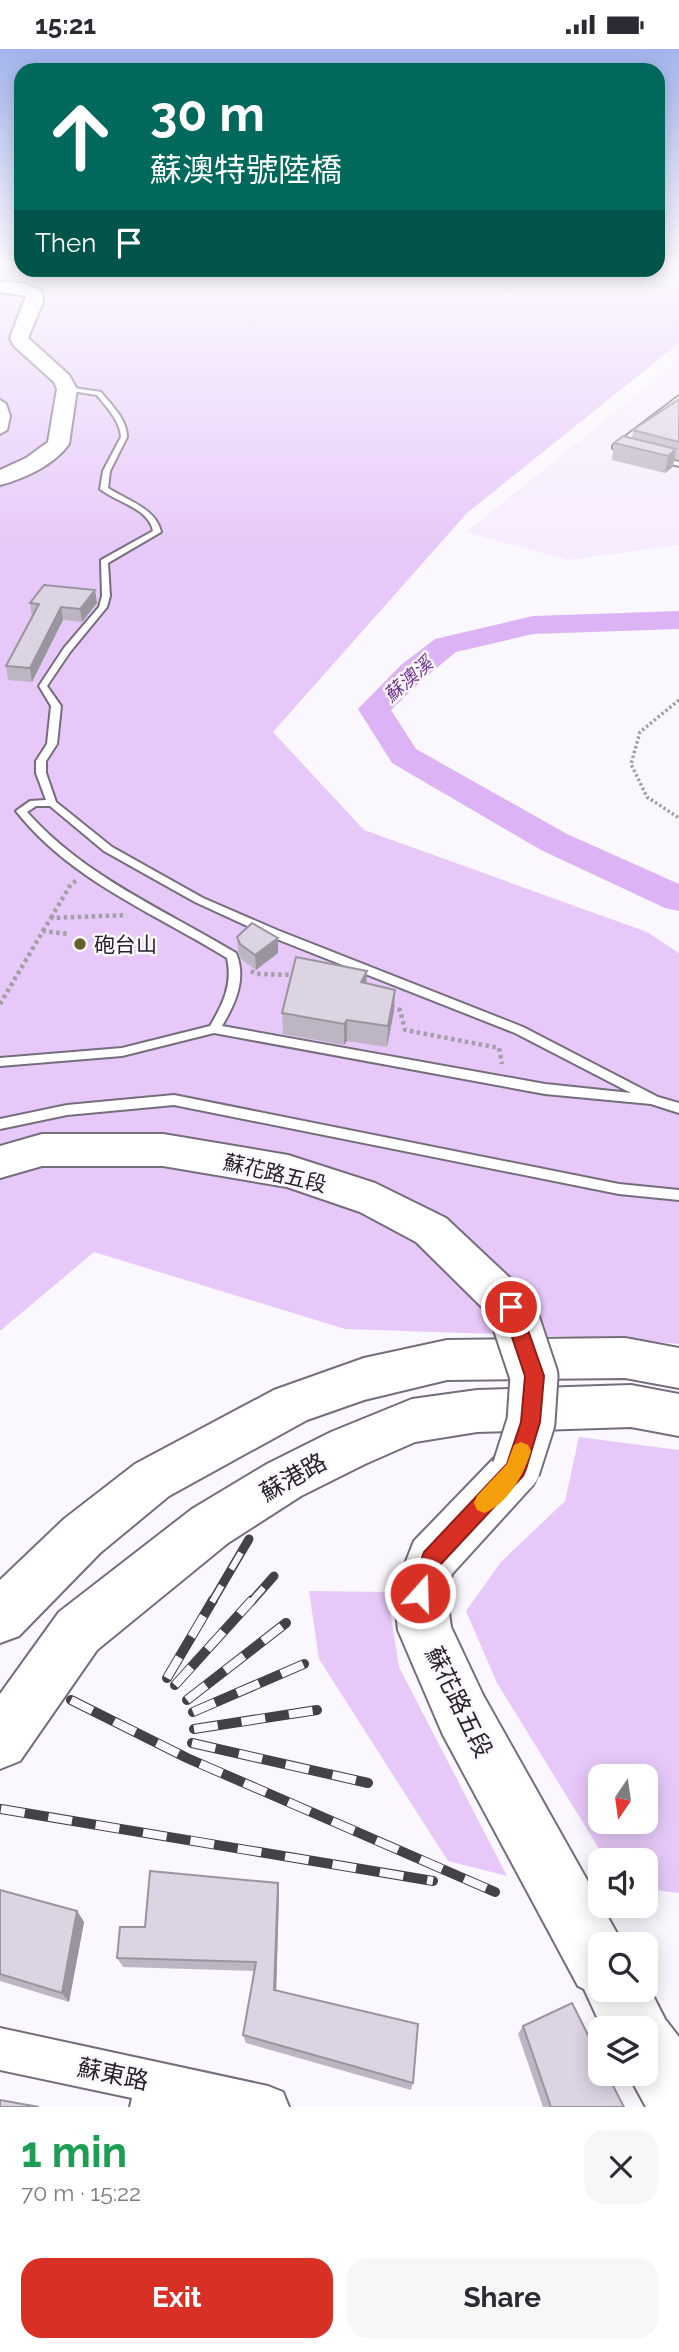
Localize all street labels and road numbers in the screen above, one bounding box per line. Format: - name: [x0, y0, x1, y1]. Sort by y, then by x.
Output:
- street label: 蘇花路五段: [221, 1149, 329, 1197]
- street label: 蘇港路: [254, 1447, 332, 1507]
- street label: 蘇花路五段: [420, 1642, 498, 1762]
- street label: 蘇東路: [75, 2052, 151, 2096]

